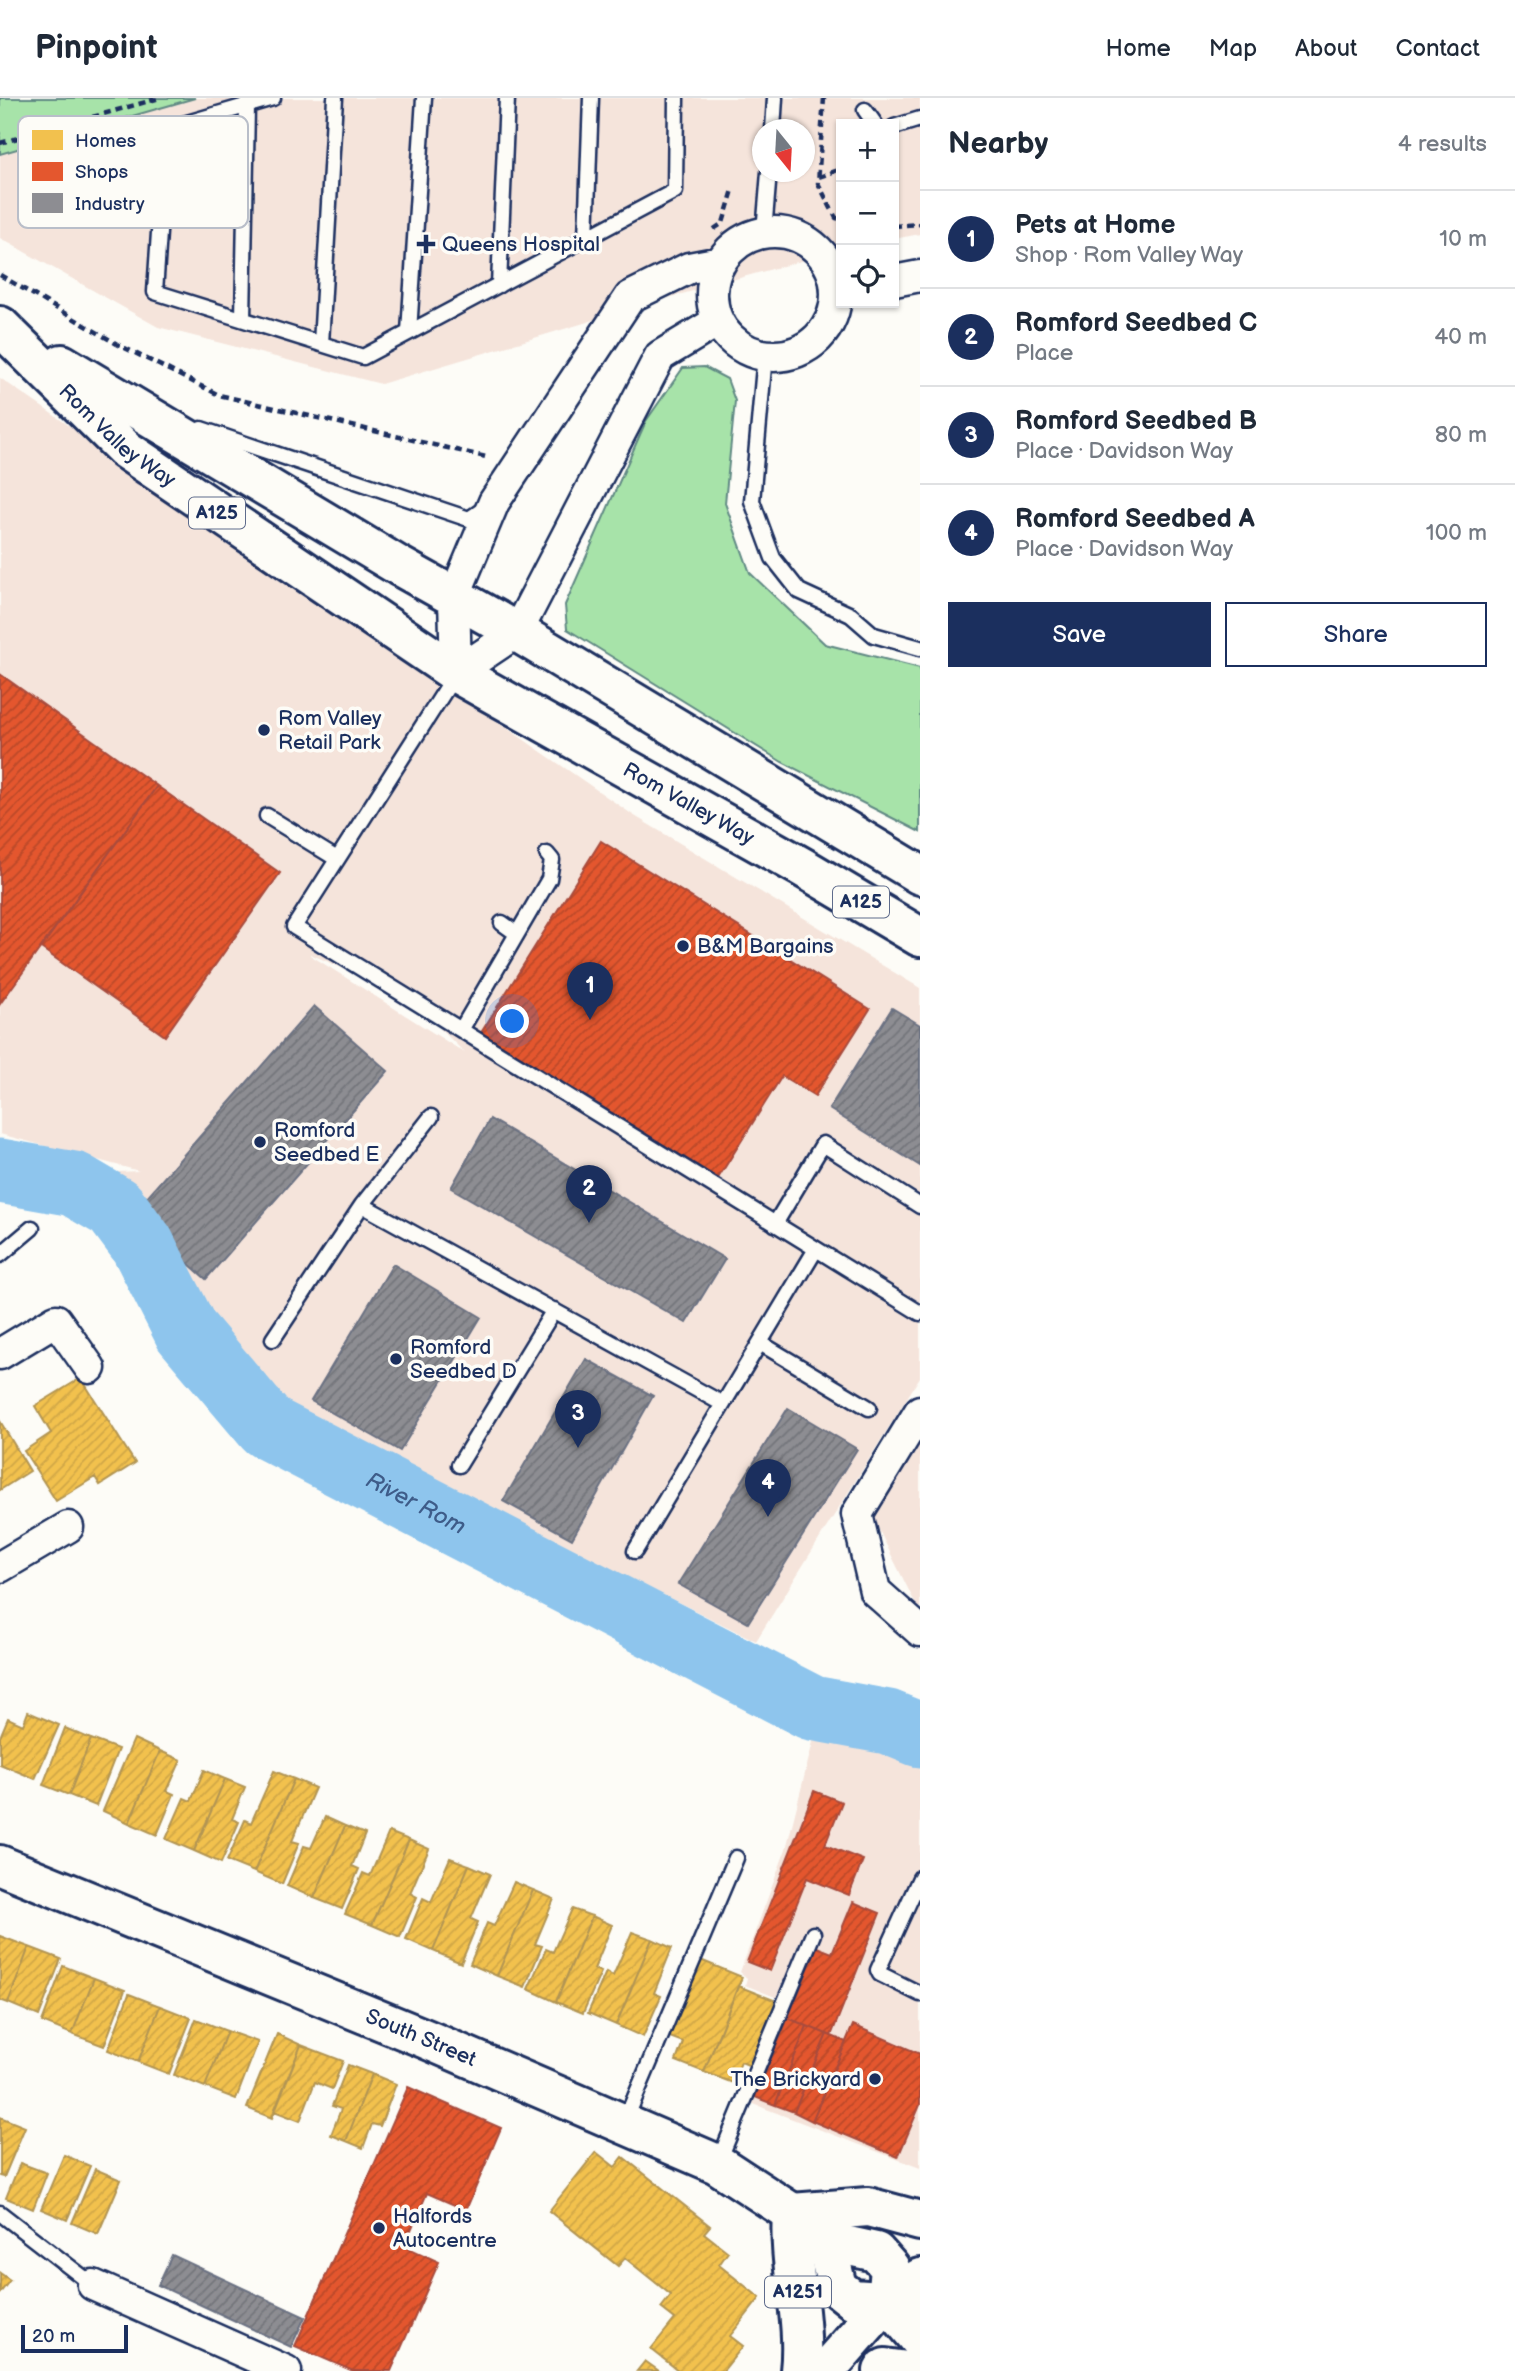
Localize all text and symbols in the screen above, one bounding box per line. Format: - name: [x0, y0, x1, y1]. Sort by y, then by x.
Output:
- text: Pinpoint: [35, 28, 157, 68]
- text: Home: [1106, 34, 1171, 63]
- text: Map: [1209, 34, 1257, 63]
- text: About: [1295, 34, 1357, 63]
- text: Contact: [1395, 34, 1480, 63]
- legend: [18, 116, 248, 228]
- north arrow: [752, 119, 815, 182]
- map controls: [836, 119, 899, 308]
- button: +: [836, 119, 899, 182]
- text: Nearby: [948, 126, 1048, 162]
- text: Homes: [75, 130, 136, 153]
- text: 4 results: [1398, 130, 1487, 158]
- text: Shops: [75, 161, 128, 184]
- button: −: [836, 182, 899, 245]
- text: Industry: [75, 193, 145, 216]
- text: Pets at Home: [1015, 210, 1175, 241]
- text: 1: [966, 225, 976, 253]
- text: 10 m: [1439, 225, 1487, 253]
- place label: Queens Hospital: [442, 232, 600, 257]
- marker: Queens Hospital: [416, 234, 436, 254]
- text: Shop · Rom Valley Way: [1015, 241, 1243, 269]
- button: locate: [836, 245, 899, 308]
- text: Romford Seedbed C: [1015, 308, 1257, 339]
- text: 2: [964, 323, 978, 351]
- text: 40 m: [1434, 323, 1487, 351]
- text: Place: [1015, 339, 1073, 367]
- street label: Rom Valley Way: [54, 379, 181, 493]
- text: Romford Seedbed B: [1015, 406, 1257, 437]
- text: 3: [964, 421, 978, 449]
- text: 80 m: [1435, 421, 1487, 449]
- text: Place · Davidson Way: [1015, 437, 1233, 465]
- road number: A125: [189, 498, 245, 528]
- text: Romford Seedbed A: [1015, 504, 1255, 535]
- text: 4: [964, 519, 978, 547]
- text: 100 m: [1426, 519, 1487, 547]
- text: Place · Davidson Way: [1015, 535, 1233, 563]
- button: Save: [948, 602, 1211, 667]
- button: Share: [1225, 602, 1487, 667]
- place label: Rom Valley Retail Park: [278, 706, 382, 755]
- marker: Rom Valley Retail Park: [256, 722, 272, 738]
- street label: Rom Valley Way: [619, 757, 759, 850]
- road number: A125: [833, 887, 889, 918]
- place label: B&M Bargains: [697, 934, 834, 959]
- marker: B&M Bargains: [675, 938, 691, 954]
- pin: 1: [567, 962, 613, 1020]
- your location: [495, 1004, 529, 1038]
- place label: Romford Seedbed E: [274, 1118, 379, 1167]
- marker: Romford Seedbed E: [252, 1134, 268, 1150]
- pin: 2: [566, 1165, 612, 1223]
- place label: Romford Seedbed D: [410, 1335, 517, 1384]
- marker: Romford Seedbed D: [388, 1351, 404, 1367]
- pin: 3: [555, 1390, 601, 1448]
- pin: 4: [745, 1459, 791, 1517]
- water label: River Rom: [361, 1466, 470, 1541]
- street label: South Street: [362, 2003, 481, 2072]
- place label: The Brickyard: [730, 2067, 861, 2092]
- marker: The Brickyard: [867, 2071, 883, 2087]
- place label: Halfords Autocentre: [393, 2204, 497, 2253]
- marker: Halfords Autocentre: [371, 2220, 387, 2236]
- road number: A1251: [765, 2276, 831, 2308]
- scale bar: [21, 2322, 128, 2354]
- text: 20 m: [32, 2325, 75, 2348]

